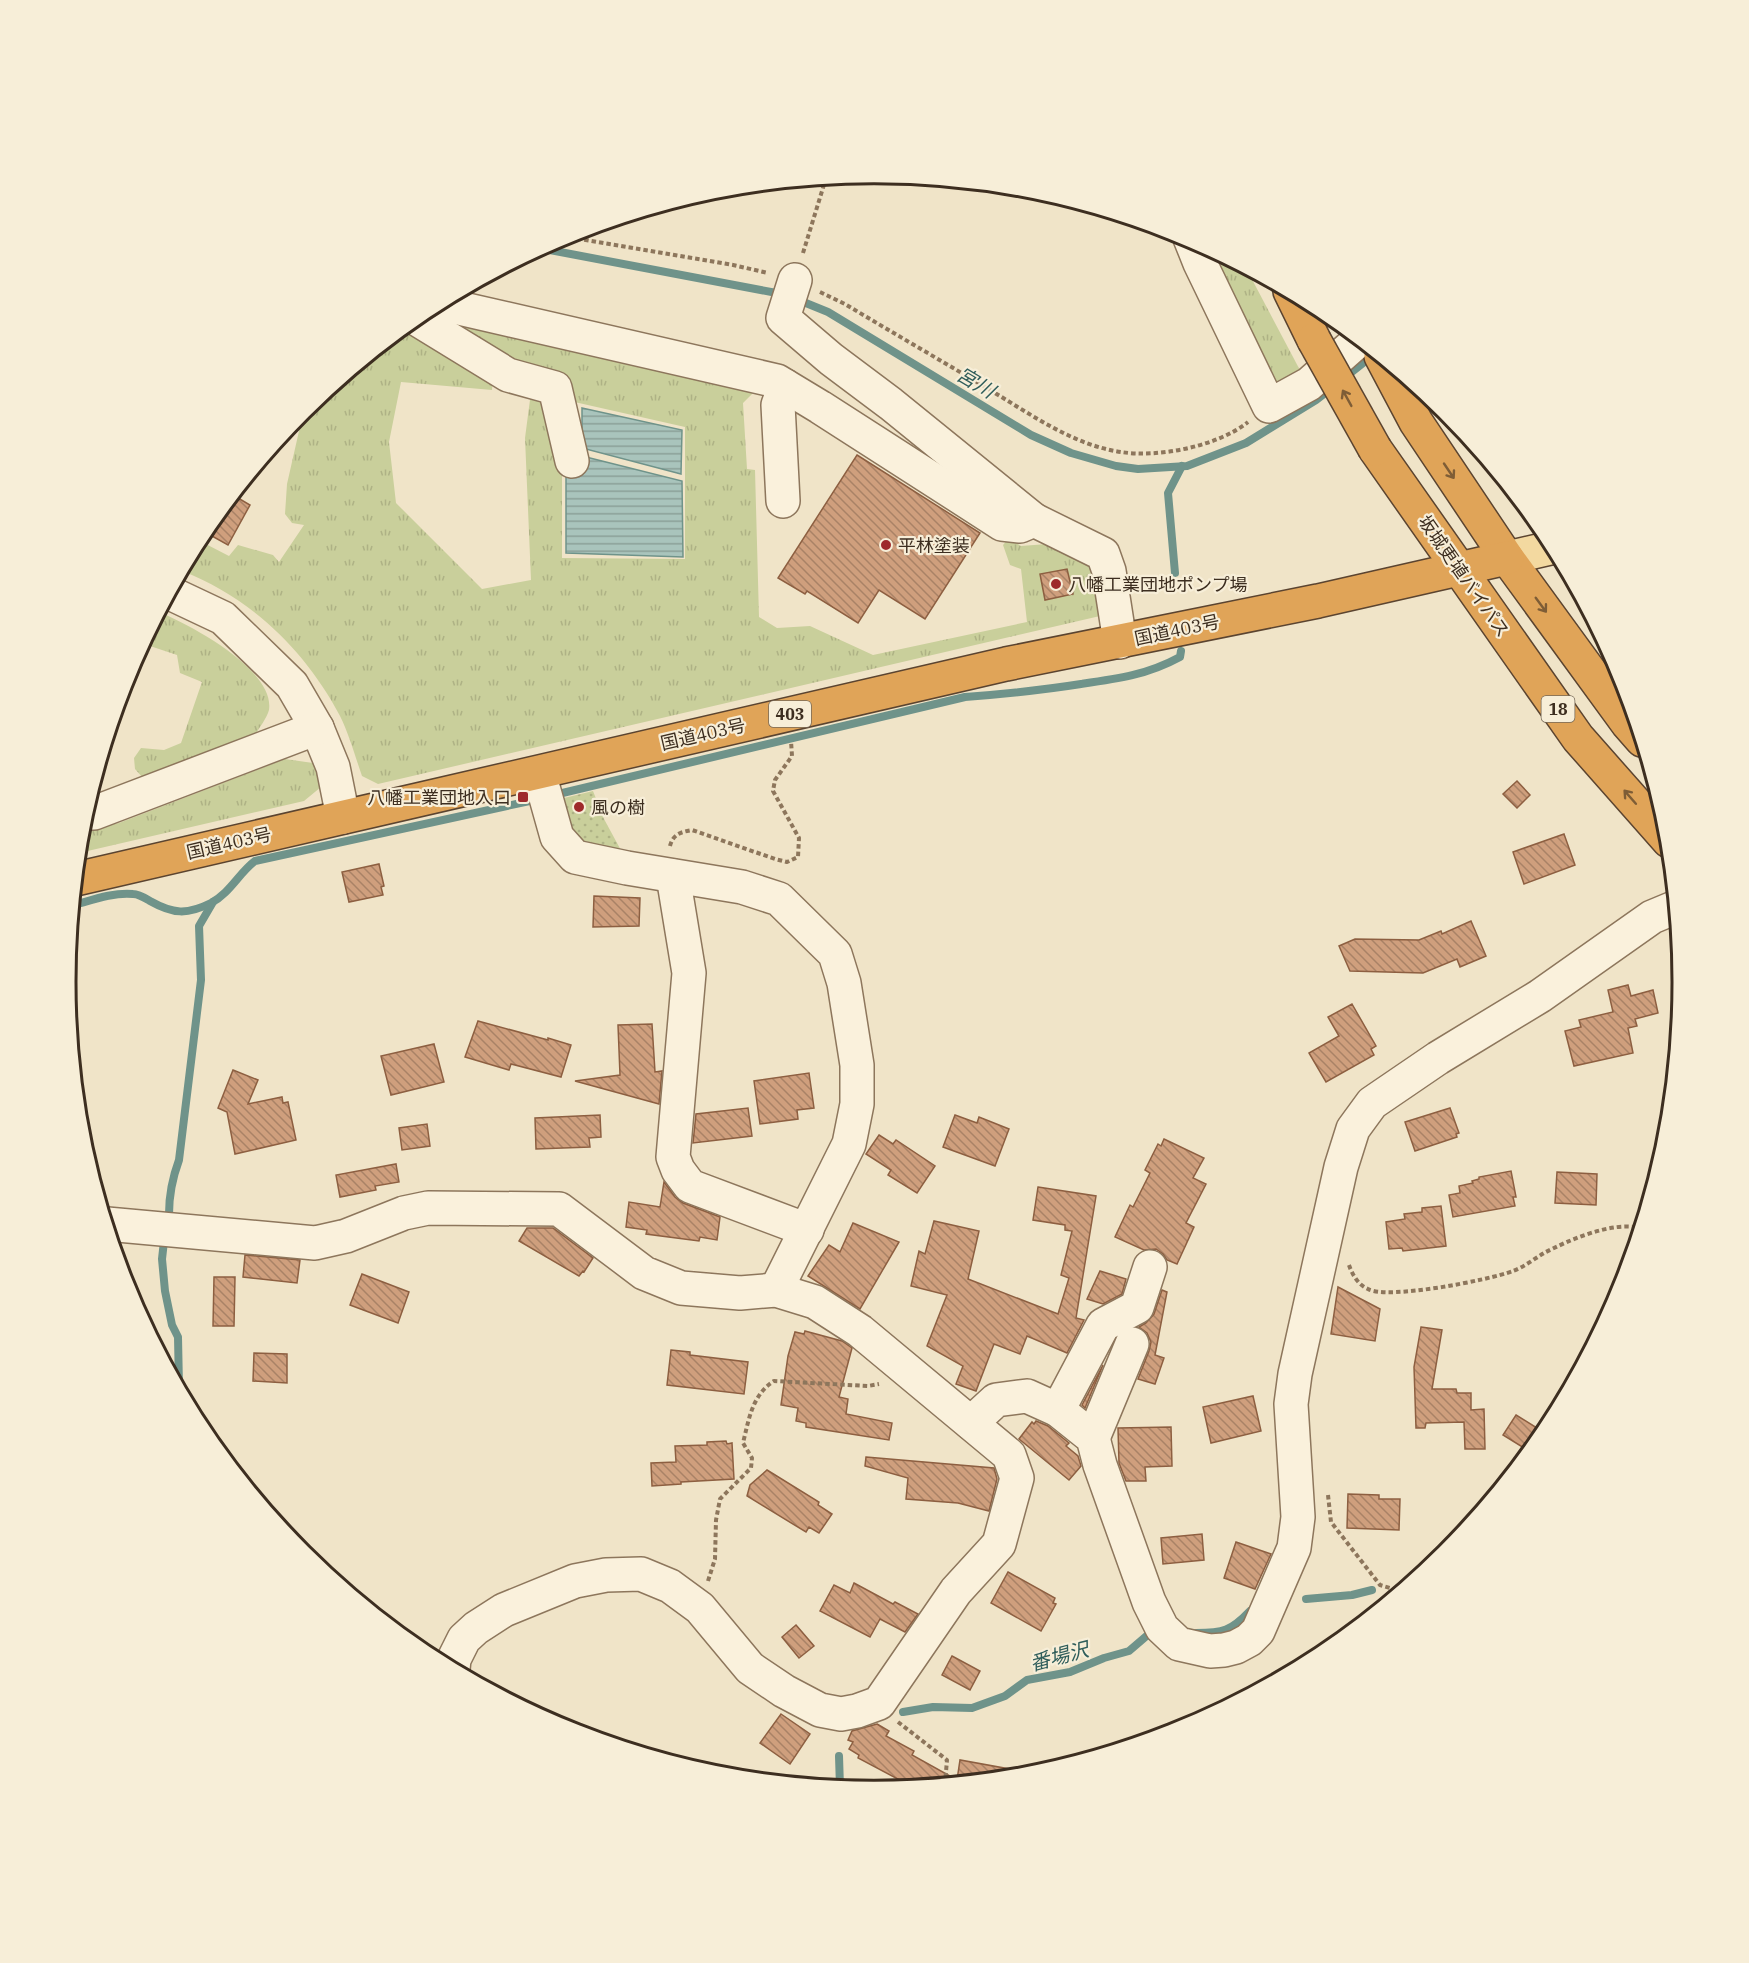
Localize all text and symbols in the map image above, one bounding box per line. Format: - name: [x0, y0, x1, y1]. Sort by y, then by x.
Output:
- water label: 宮川: [952, 360, 1002, 405]
- one-way arrow: [1341, 390, 1353, 407]
- one-way arrow: [1443, 462, 1455, 479]
- street label: 坂城更埴バイパス: [1413, 511, 1515, 641]
- place label: 平林塗装: [898, 534, 970, 557]
- marker: 平林塗装: [879, 538, 893, 552]
- place label: 八幡工業団地ポンプ場: [1068, 573, 1247, 596]
- marker: 八幡工業団地ポンプ場: [1049, 577, 1063, 591]
- one-way arrow: [1535, 597, 1548, 613]
- street label: 国道403号: [1132, 610, 1222, 650]
- road number: 18: [1542, 696, 1574, 722]
- road number: 403: [769, 701, 811, 727]
- street label: 国道403号: [658, 713, 748, 755]
- place label: 八幡工業団地入口: [367, 786, 511, 809]
- marker: 八幡工業団地入口: [516, 790, 530, 804]
- one-way arrow: [1623, 790, 1637, 805]
- place label: 風の樹: [591, 796, 645, 819]
- marker: 風の樹: [572, 800, 586, 814]
- street label: 国道403号: [184, 822, 274, 864]
- water label: 番場沢: [1027, 1634, 1094, 1677]

